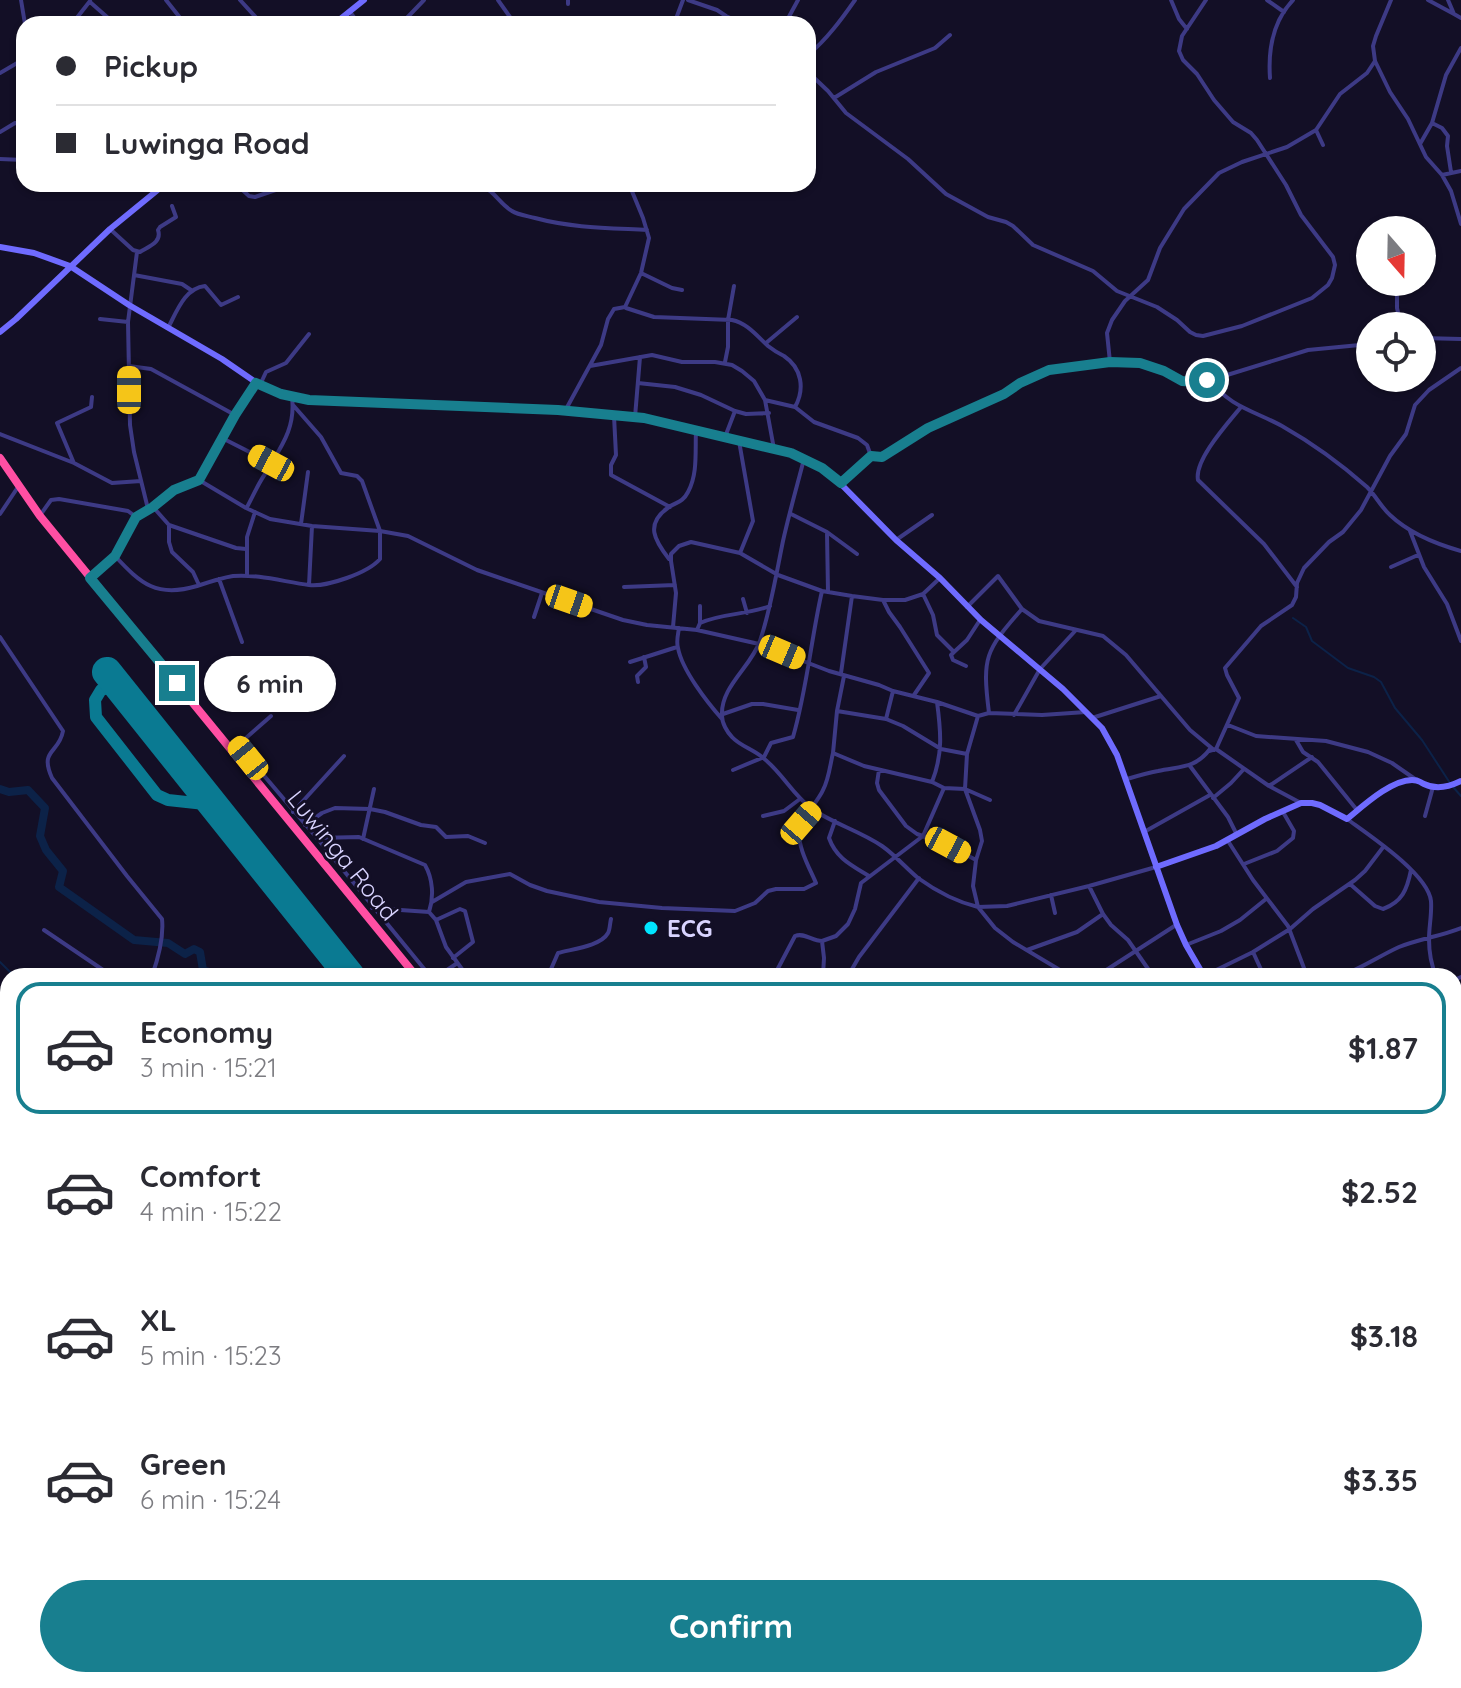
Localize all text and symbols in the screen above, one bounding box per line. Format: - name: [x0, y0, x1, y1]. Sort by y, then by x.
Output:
- text: Pickup: [104, 47, 198, 85]
- text: Luwinga Road: [104, 124, 310, 162]
- north arrow: [1356, 216, 1436, 296]
- map controls: [1356, 216, 1436, 392]
- button: locate: [1356, 312, 1436, 392]
- route start: [1189, 362, 1225, 398]
- car: [117, 366, 141, 414]
- car: [244, 441, 298, 485]
- car: [542, 582, 596, 620]
- car: [755, 632, 809, 672]
- callout: 6 min: [205, 655, 337, 711]
- route end: [159, 665, 195, 701]
- text: 6 min: [236, 667, 304, 700]
- car: [224, 732, 272, 784]
- street label: Luwinga Road: [281, 784, 405, 926]
- car: [776, 797, 826, 849]
- car: [921, 823, 975, 867]
- place label: ECG: [667, 913, 712, 943]
- marker: ECG: [642, 919, 660, 937]
- icon: car: [44, 1012, 116, 1084]
- text: Economy: [140, 1013, 273, 1051]
- text: $1.87: [1348, 1029, 1418, 1067]
- text: 3 min · 15:21: [140, 1051, 277, 1084]
- icon: car: [44, 1156, 116, 1228]
- text: Comfort: [140, 1157, 261, 1195]
- text: $2.52: [1341, 1173, 1418, 1211]
- text: 4 min · 15:22: [140, 1195, 282, 1228]
- icon: car: [44, 1300, 116, 1372]
- text: XL: [140, 1301, 177, 1339]
- text: $3.18: [1350, 1317, 1418, 1355]
- text: 5 min · 15:23: [140, 1339, 282, 1372]
- icon: car: [44, 1444, 116, 1516]
- text: Green: [140, 1445, 227, 1483]
- text: $3.35: [1343, 1461, 1418, 1499]
- text: 6 min · 15:24: [140, 1483, 281, 1516]
- button: Confirm: [40, 1580, 1422, 1672]

